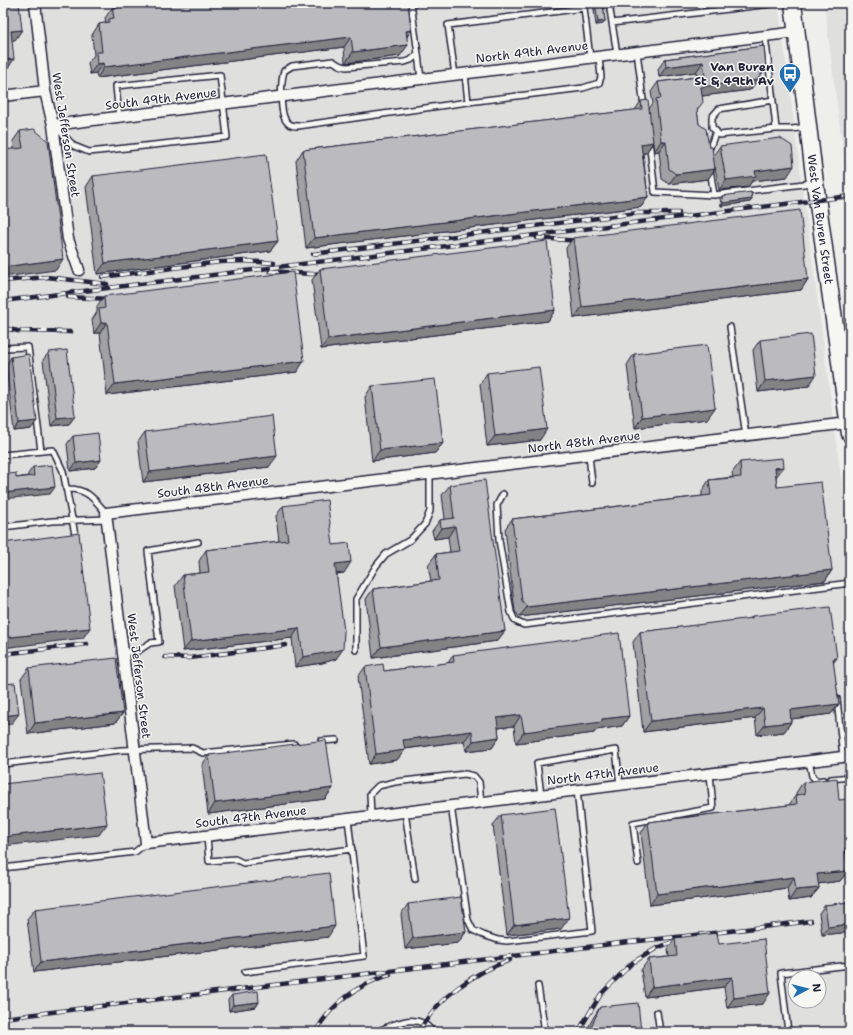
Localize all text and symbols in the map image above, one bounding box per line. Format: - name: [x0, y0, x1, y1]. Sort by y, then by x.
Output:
- street label: North 49th Avenue: [475, 37, 589, 67]
- place label: Van Buren St & 49th Av: [694, 59, 774, 89]
- bus stop icon: Van Buren St & 49th Av: [777, 61, 803, 94]
- street label: West Jefferson Street: [48, 71, 84, 199]
- street label: South 49th Avenue: [104, 84, 218, 114]
- street label: West Van Buren Street: [804, 153, 837, 285]
- street label: North 48th Avenue: [527, 427, 641, 457]
- street label: South 48th Avenue: [156, 472, 270, 502]
- street label: West Jefferson Street: [123, 612, 155, 740]
- street label: North 47th Avenue: [546, 759, 660, 789]
- street label: South 47th Avenue: [194, 802, 308, 832]
- north arrow: [787, 969, 827, 1009]
- text: N: [808, 983, 824, 993]

